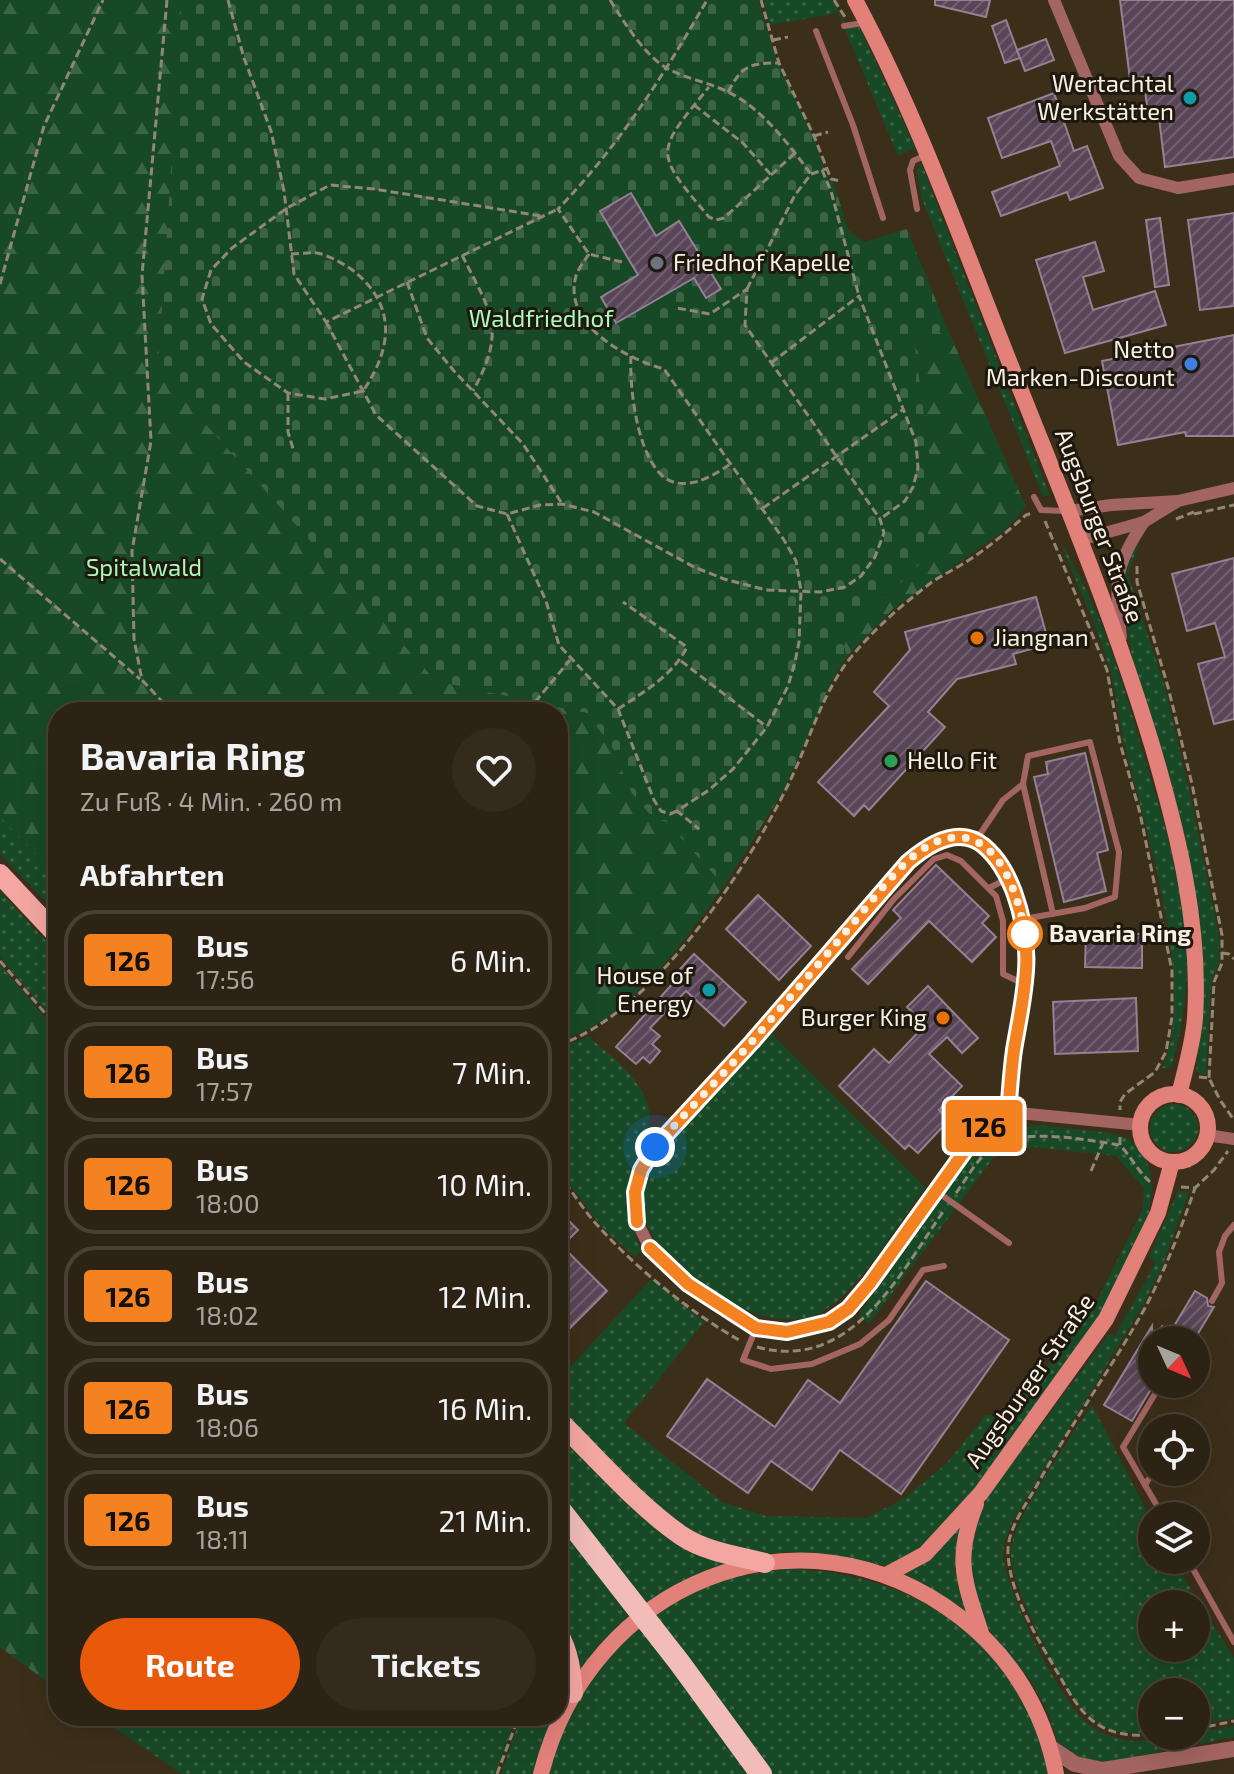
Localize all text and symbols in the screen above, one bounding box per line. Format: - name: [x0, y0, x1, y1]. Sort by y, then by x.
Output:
- place label: Wertachtal Werkstätten: [1037, 68, 1174, 125]
- marker: Wertachtal Werkstätten: [1181, 89, 1199, 107]
- place label: Friedhof Kapelle: [673, 247, 851, 276]
- marker: Friedhof Kapelle: [648, 254, 666, 272]
- park label: Waldfriedhof: [469, 303, 614, 332]
- place label: Netto Marken-Discount: [986, 334, 1175, 391]
- marker: Netto Marken-Discount: [1182, 355, 1200, 373]
- street label: Augsburger Straße: [1050, 424, 1151, 627]
- park label: Spitalwald: [86, 552, 202, 581]
- place label: Jiangnan: [993, 622, 1089, 651]
- marker: Jiangnan: [968, 629, 986, 647]
- button: heart: [452, 728, 536, 812]
- text: Bavaria Ring: [80, 732, 305, 778]
- place label: Hello Fit: [907, 745, 997, 774]
- marker: Hello Fit: [882, 752, 900, 770]
- text: Zu Fuß · 4 Min. · 260 m: [80, 785, 342, 816]
- text: Abfahrten: [80, 856, 225, 892]
- marker: Bavaria Ring: [1008, 917, 1042, 951]
- place label: Bavaria Ring: [1049, 918, 1191, 947]
- text: Bus: [196, 927, 249, 963]
- text: 6 Min.: [450, 942, 532, 978]
- text: 126: [106, 943, 150, 977]
- place label: House of Energy: [596, 960, 694, 1017]
- text: 17:56: [196, 963, 255, 994]
- marker: House of Energy: [700, 981, 718, 999]
- place label: Burger King: [801, 1002, 927, 1031]
- marker: Burger King: [934, 1009, 952, 1027]
- text: Bus: [196, 1039, 249, 1075]
- text: 7 Min.: [452, 1054, 532, 1090]
- text: 126: [106, 1055, 150, 1089]
- text: 17:57: [196, 1075, 253, 1106]
- line badge: 126: [938, 1100, 1030, 1152]
- text: 126: [962, 1109, 1006, 1143]
- your location: [635, 1127, 675, 1167]
- text: Bus: [196, 1151, 249, 1187]
- text: 10 Min.: [437, 1166, 532, 1202]
- text: 126: [106, 1167, 150, 1201]
- text: 18:00: [196, 1187, 260, 1218]
- text: Bus: [196, 1263, 249, 1299]
- text: 12 Min.: [438, 1278, 532, 1314]
- text: 126: [106, 1279, 150, 1313]
- street label: Augsburger Straße: [958, 1287, 1100, 1473]
- text: 18:02: [196, 1299, 259, 1330]
- north arrow: [1138, 1326, 1210, 1398]
- map controls: [1138, 1326, 1210, 1750]
- text: Bus: [196, 1375, 249, 1411]
- text: 16 Min.: [438, 1390, 532, 1426]
- text: 126: [106, 1391, 150, 1425]
- text: 18:06: [196, 1411, 259, 1442]
- button: locate: [1138, 1414, 1210, 1486]
- text: Bus: [196, 1487, 249, 1523]
- text: 21 Min.: [438, 1502, 532, 1538]
- button: layers: [1138, 1502, 1210, 1574]
- text: 126: [106, 1503, 150, 1537]
- text: 18:11: [196, 1523, 249, 1554]
- button: +: [1138, 1590, 1210, 1662]
- button: Route: [80, 1618, 300, 1710]
- button: Tickets: [316, 1618, 536, 1710]
- button: −: [1138, 1678, 1210, 1750]

